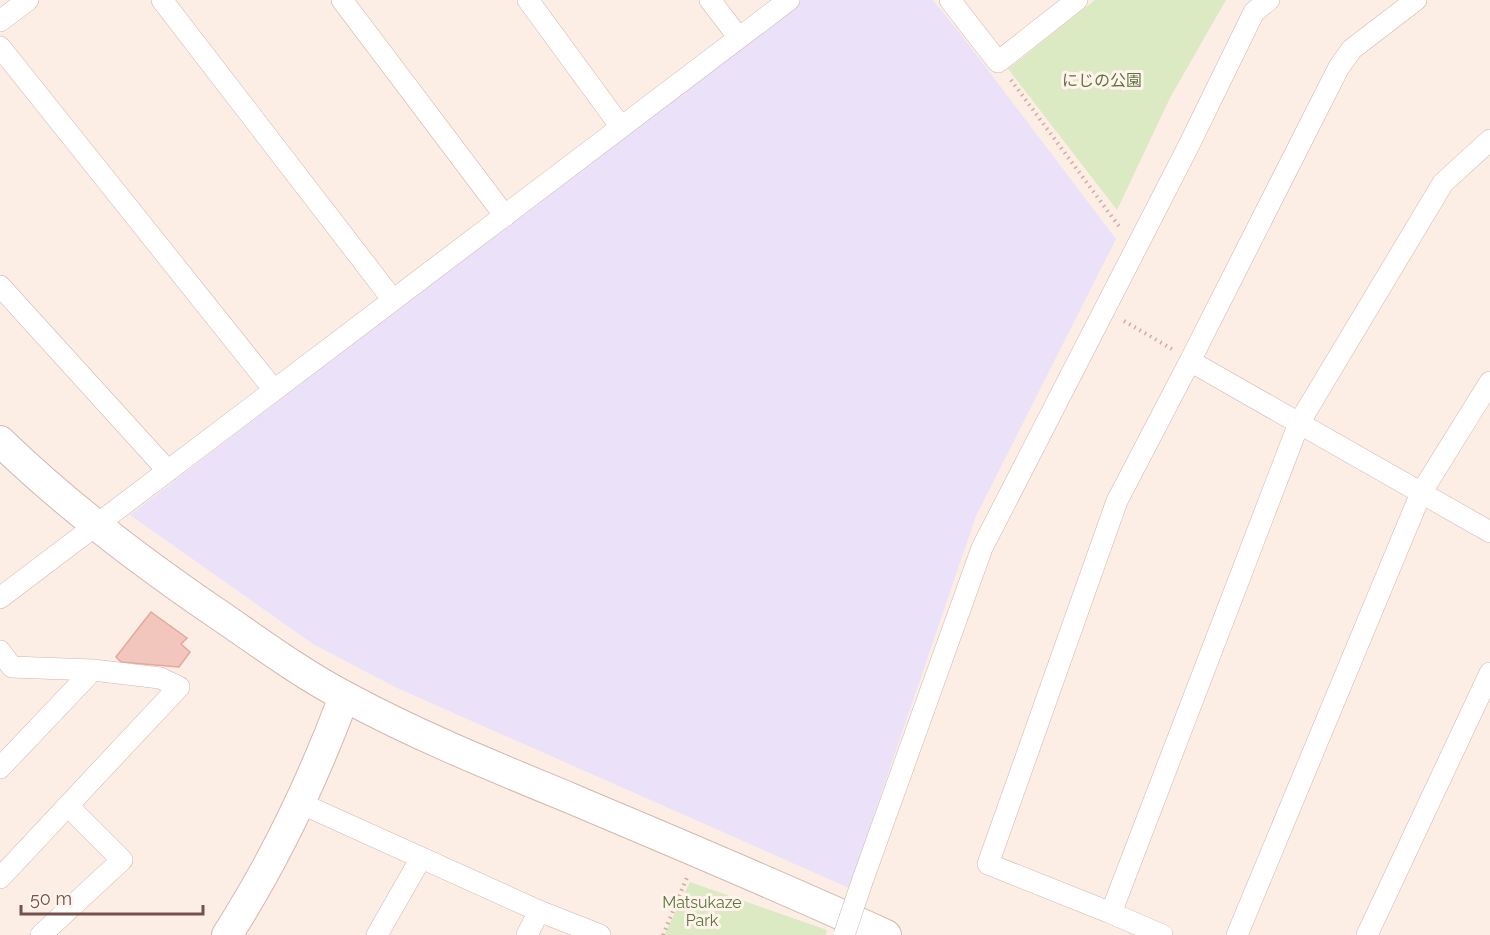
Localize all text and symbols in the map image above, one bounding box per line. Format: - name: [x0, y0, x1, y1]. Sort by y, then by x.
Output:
- park label: にじの公園: [1062, 71, 1142, 90]
- scale bar: [21, 878, 202, 916]
- text: 50 m: [30, 888, 72, 909]
- park label: Matsukaze Park: [662, 893, 742, 930]

